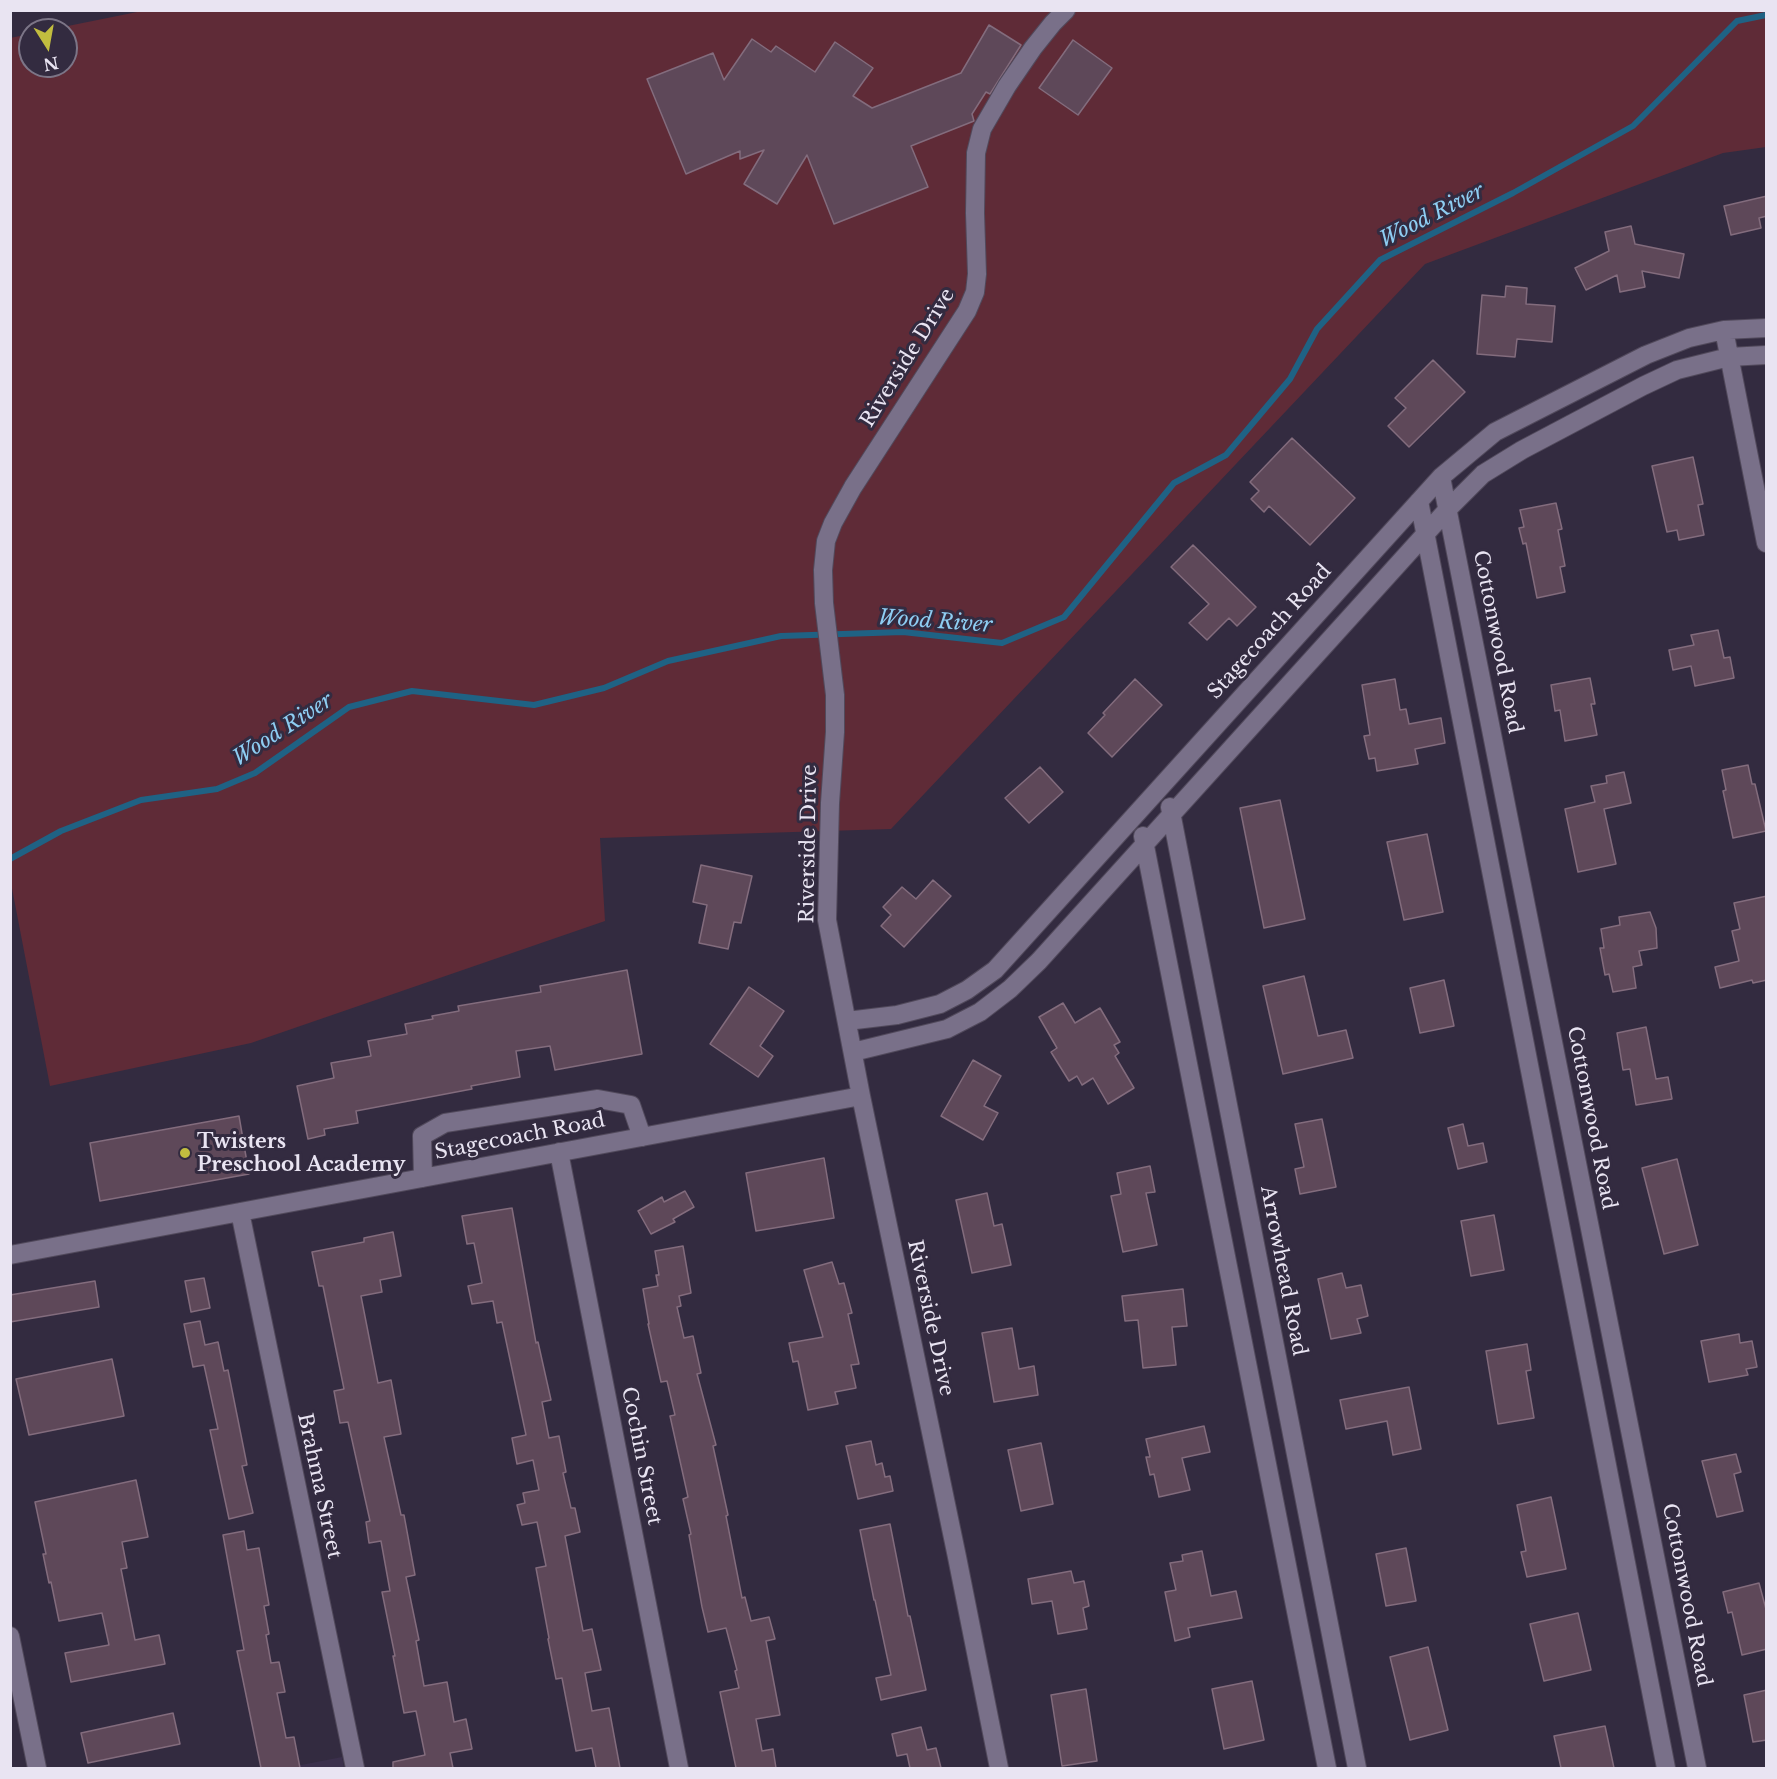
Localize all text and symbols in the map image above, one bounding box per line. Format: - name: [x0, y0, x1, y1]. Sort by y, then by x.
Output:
- north arrow: [18, 18, 78, 78]
- text: N: [42, 52, 60, 75]
- water label: Wood River: [1375, 179, 1489, 253]
- street label: Riverside Drive: [856, 284, 960, 432]
- street label: Cottonwood Road: [1467, 548, 1527, 736]
- street label: Stagecoach Road: [1203, 560, 1337, 704]
- water label: Wood River: [877, 605, 993, 639]
- water label: Wood River: [228, 688, 338, 772]
- street label: Riverside Drive: [796, 764, 822, 924]
- street label: Cottonwood Road: [1561, 1024, 1621, 1212]
- street label: Stagecoach Road: [433, 1109, 607, 1165]
- place label: Twisters Preschool Academy: [197, 1130, 405, 1177]
- marker: Twisters Preschool Academy: [178, 1146, 192, 1160]
- street label: Arrowhead Road: [1255, 1184, 1311, 1358]
- street label: Riverside Drive: [902, 1238, 958, 1398]
- street label: Cochin Street: [616, 1385, 666, 1527]
- street label: Brahma Street: [292, 1411, 346, 1561]
- street label: Cottonwood Road: [1656, 1501, 1716, 1689]

